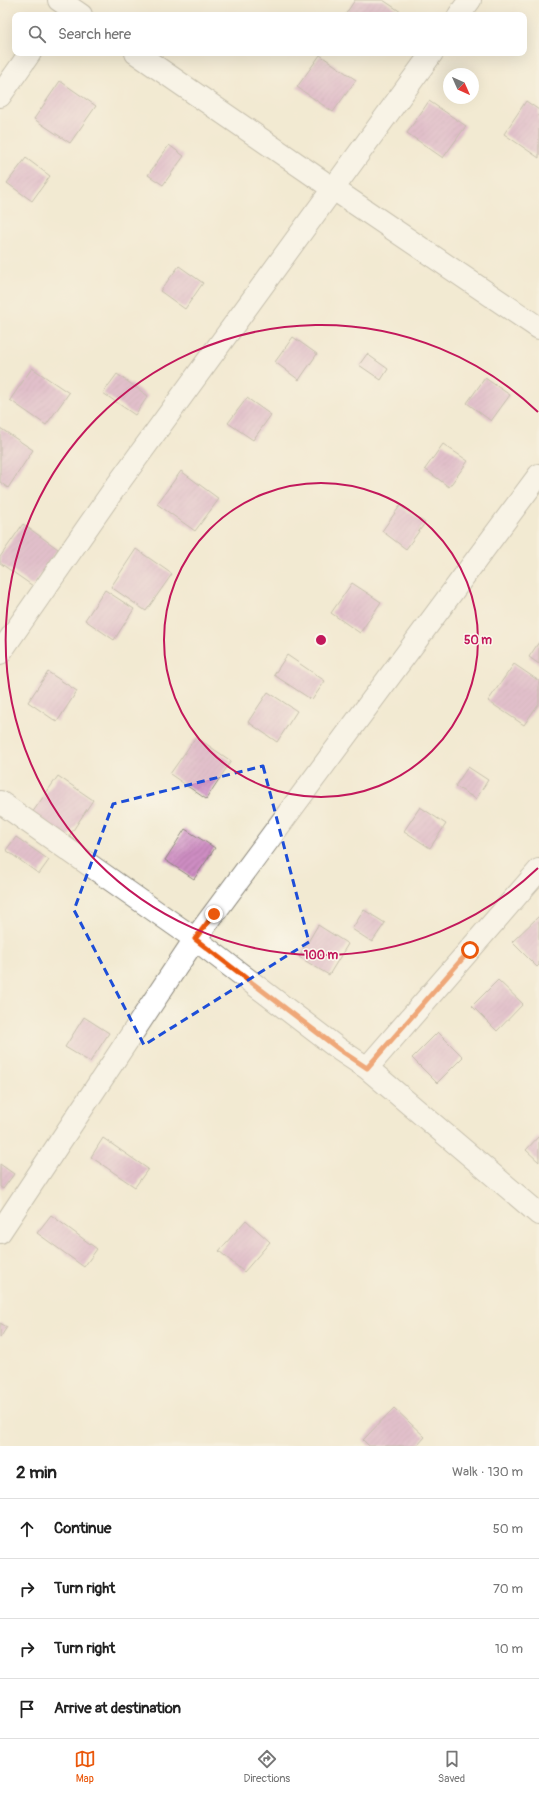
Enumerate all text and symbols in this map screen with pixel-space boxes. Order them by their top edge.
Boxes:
search box [12,12,527,56]
icon: search [26,23,48,45]
text: Search here [58,25,131,44]
north arrow [443,68,479,104]
centre of rings [314,633,328,647]
text: 50 m [464,633,492,648]
route end [205,905,223,923]
route start [461,941,479,959]
text: 100 m [304,948,339,963]
text: 2 min [16,1462,57,1483]
text: Walk · 130 m [452,1464,523,1480]
icon: ahead [16,1518,38,1540]
text: Continue [54,1519,112,1538]
text: 50 m [493,1521,523,1537]
icon: right [16,1578,38,1600]
text: Turn right [54,1579,115,1598]
text: 70 m [493,1581,523,1597]
icon: right [16,1638,38,1660]
text: Turn right [54,1639,115,1658]
text: 10 m [495,1641,523,1657]
icon: arrive [16,1698,38,1720]
text: Arrive at destination [54,1699,181,1718]
tab: Map [74,1748,96,1785]
tab: Directions [244,1748,290,1785]
tab: Saved [438,1748,465,1785]

